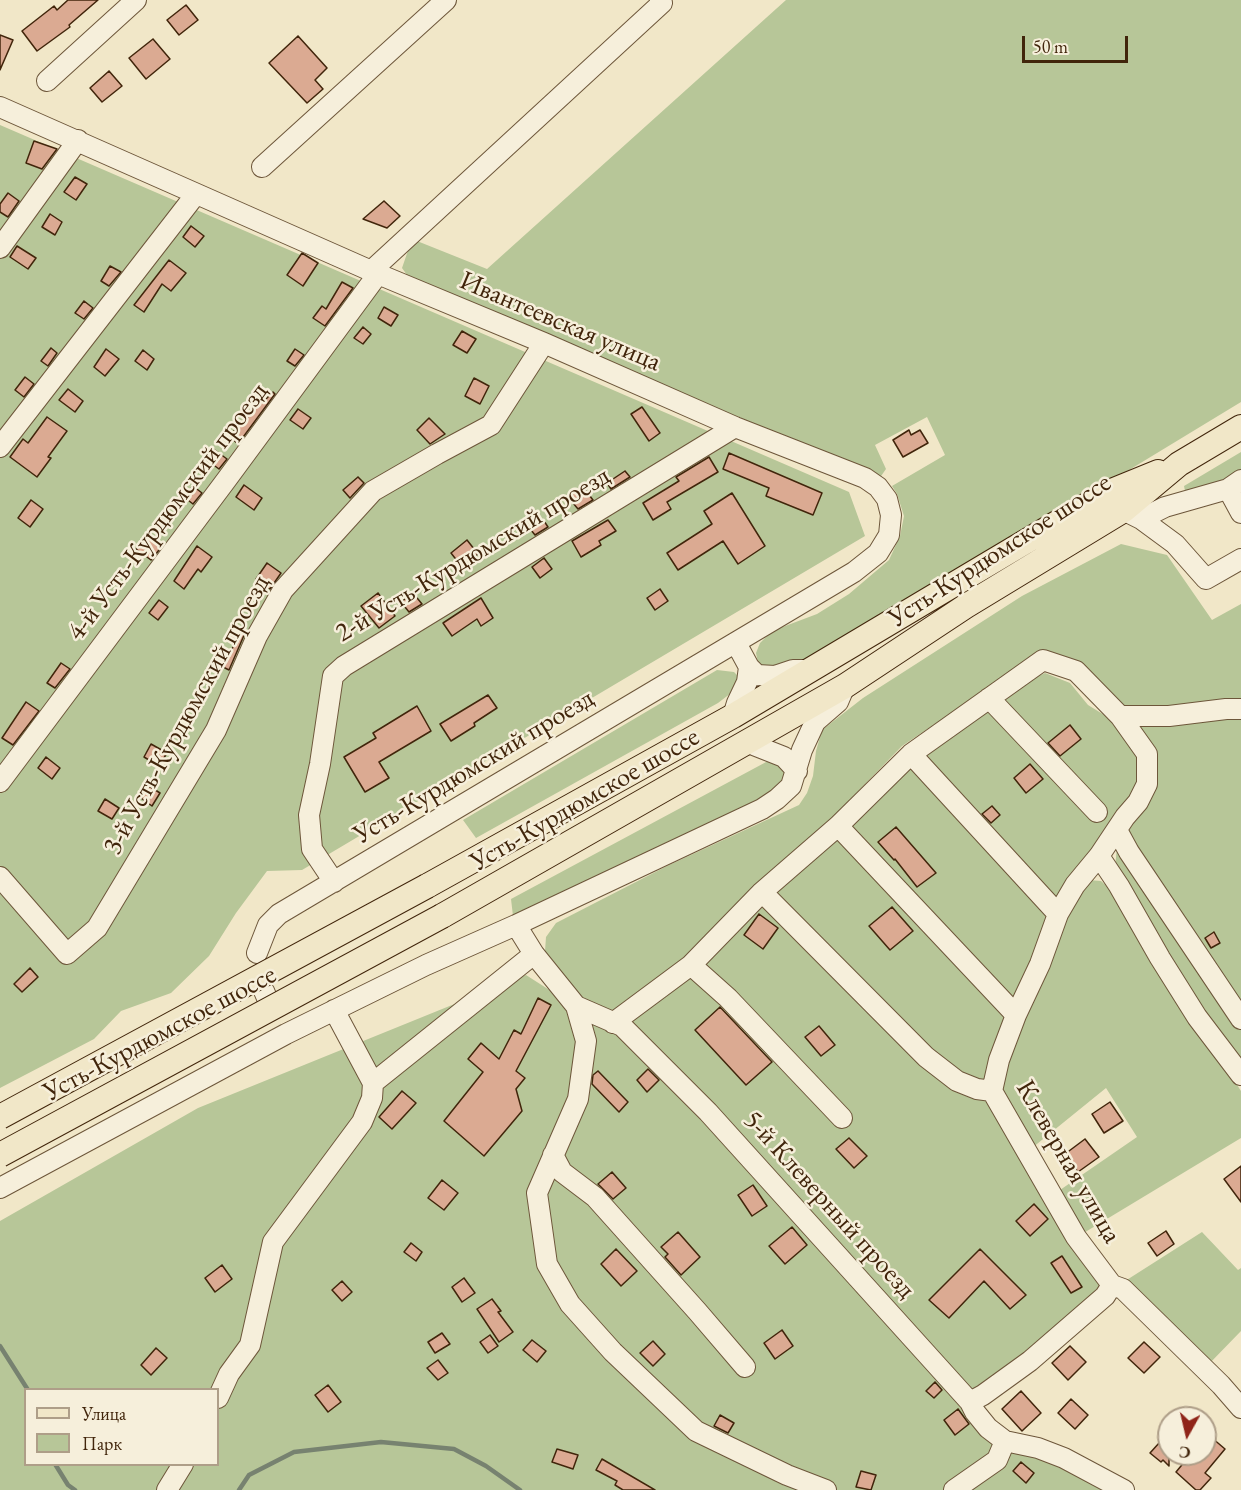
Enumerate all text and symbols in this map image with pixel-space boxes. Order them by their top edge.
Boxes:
scale bar [1025,24,1132,62]
text: 50 m [1033,35,1068,58]
street label: Ивантеевская улица [454,265,666,379]
street label: 4-й Усть-Курдюмский проезд [60,377,276,647]
street label: 2-й Усть-Курдюмский проезд [330,460,616,650]
street label: Усть-Курдюмское шоссе [882,467,1118,635]
street label: 3-й Усть-Курдюмский проезд [97,570,277,860]
street label: Усть-Курдюмский проезд [348,682,600,852]
street label: Усть-Курдюмское шоссе [465,721,705,879]
street label: Усть-Курдюмское шоссе [38,959,282,1109]
street label: Клеверная улица [1008,1075,1128,1249]
street label: 5-й Клеверный проезд [736,1105,922,1305]
legend [24,1388,219,1466]
text: Улица [82,1402,126,1425]
north arrow [1157,1406,1217,1466]
text: Парк [82,1432,122,1455]
text: С [1178,1441,1192,1464]

